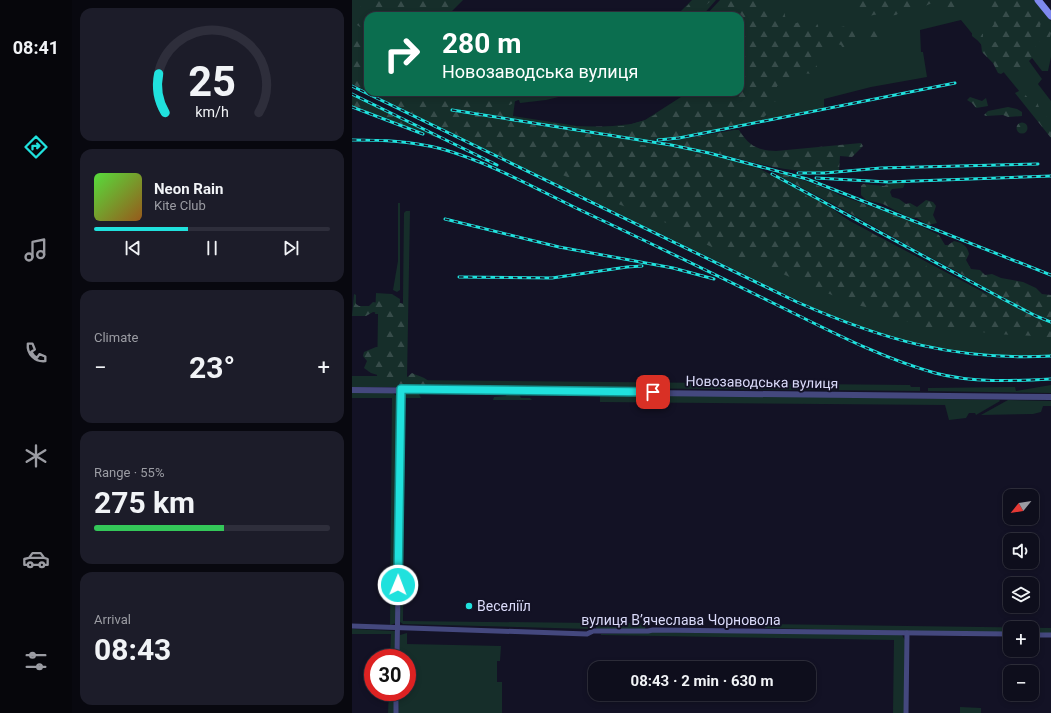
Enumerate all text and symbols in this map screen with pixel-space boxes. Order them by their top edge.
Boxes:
text: 280 m [442,27,521,60]
icon: right [376,28,428,80]
text: 08:41 [13,37,59,58]
text: 25 [188,56,236,105]
text: Новозаводська вулиця [442,61,638,82]
text: km/h [195,103,229,119]
icon: directions [22,133,50,161]
text: Neon Rain [154,180,223,198]
text: Kite Club [154,198,206,213]
icon: music [22,236,50,264]
icon: previous [122,237,144,259]
icon: pause [201,237,223,259]
icon: next [280,237,302,259]
text: Climate [94,330,138,345]
icon: phone [22,339,50,367]
text: 23° [189,350,235,385]
text: − [94,355,107,380]
text: + [318,355,330,380]
street label: Новозаводська вулиця [686,373,838,391]
pin [636,375,670,409]
icon: arrive [642,381,664,403]
icon: climate [22,442,50,470]
text: Range · 55% [94,465,164,480]
text: 275 km [94,485,195,520]
north arrow [1003,489,1039,525]
map controls [1003,489,1039,701]
button: sound [1003,533,1039,569]
icon: car [22,545,50,573]
position arrow [377,564,419,606]
button: layers [1003,577,1039,613]
place label: Веселіїл [477,598,531,614]
marker: Веселіїл [464,601,474,611]
text: Arrival [94,612,131,627]
street label: вулиця Вʼячеслава Чорновола [581,612,781,628]
button: + [1003,621,1039,657]
text: 08:43 [94,632,171,667]
icon: filters [22,647,50,675]
speed limit sign: 30 [364,649,416,701]
button: − [1003,665,1039,701]
text: 08:43 · 2 min · 630 m [631,672,773,690]

